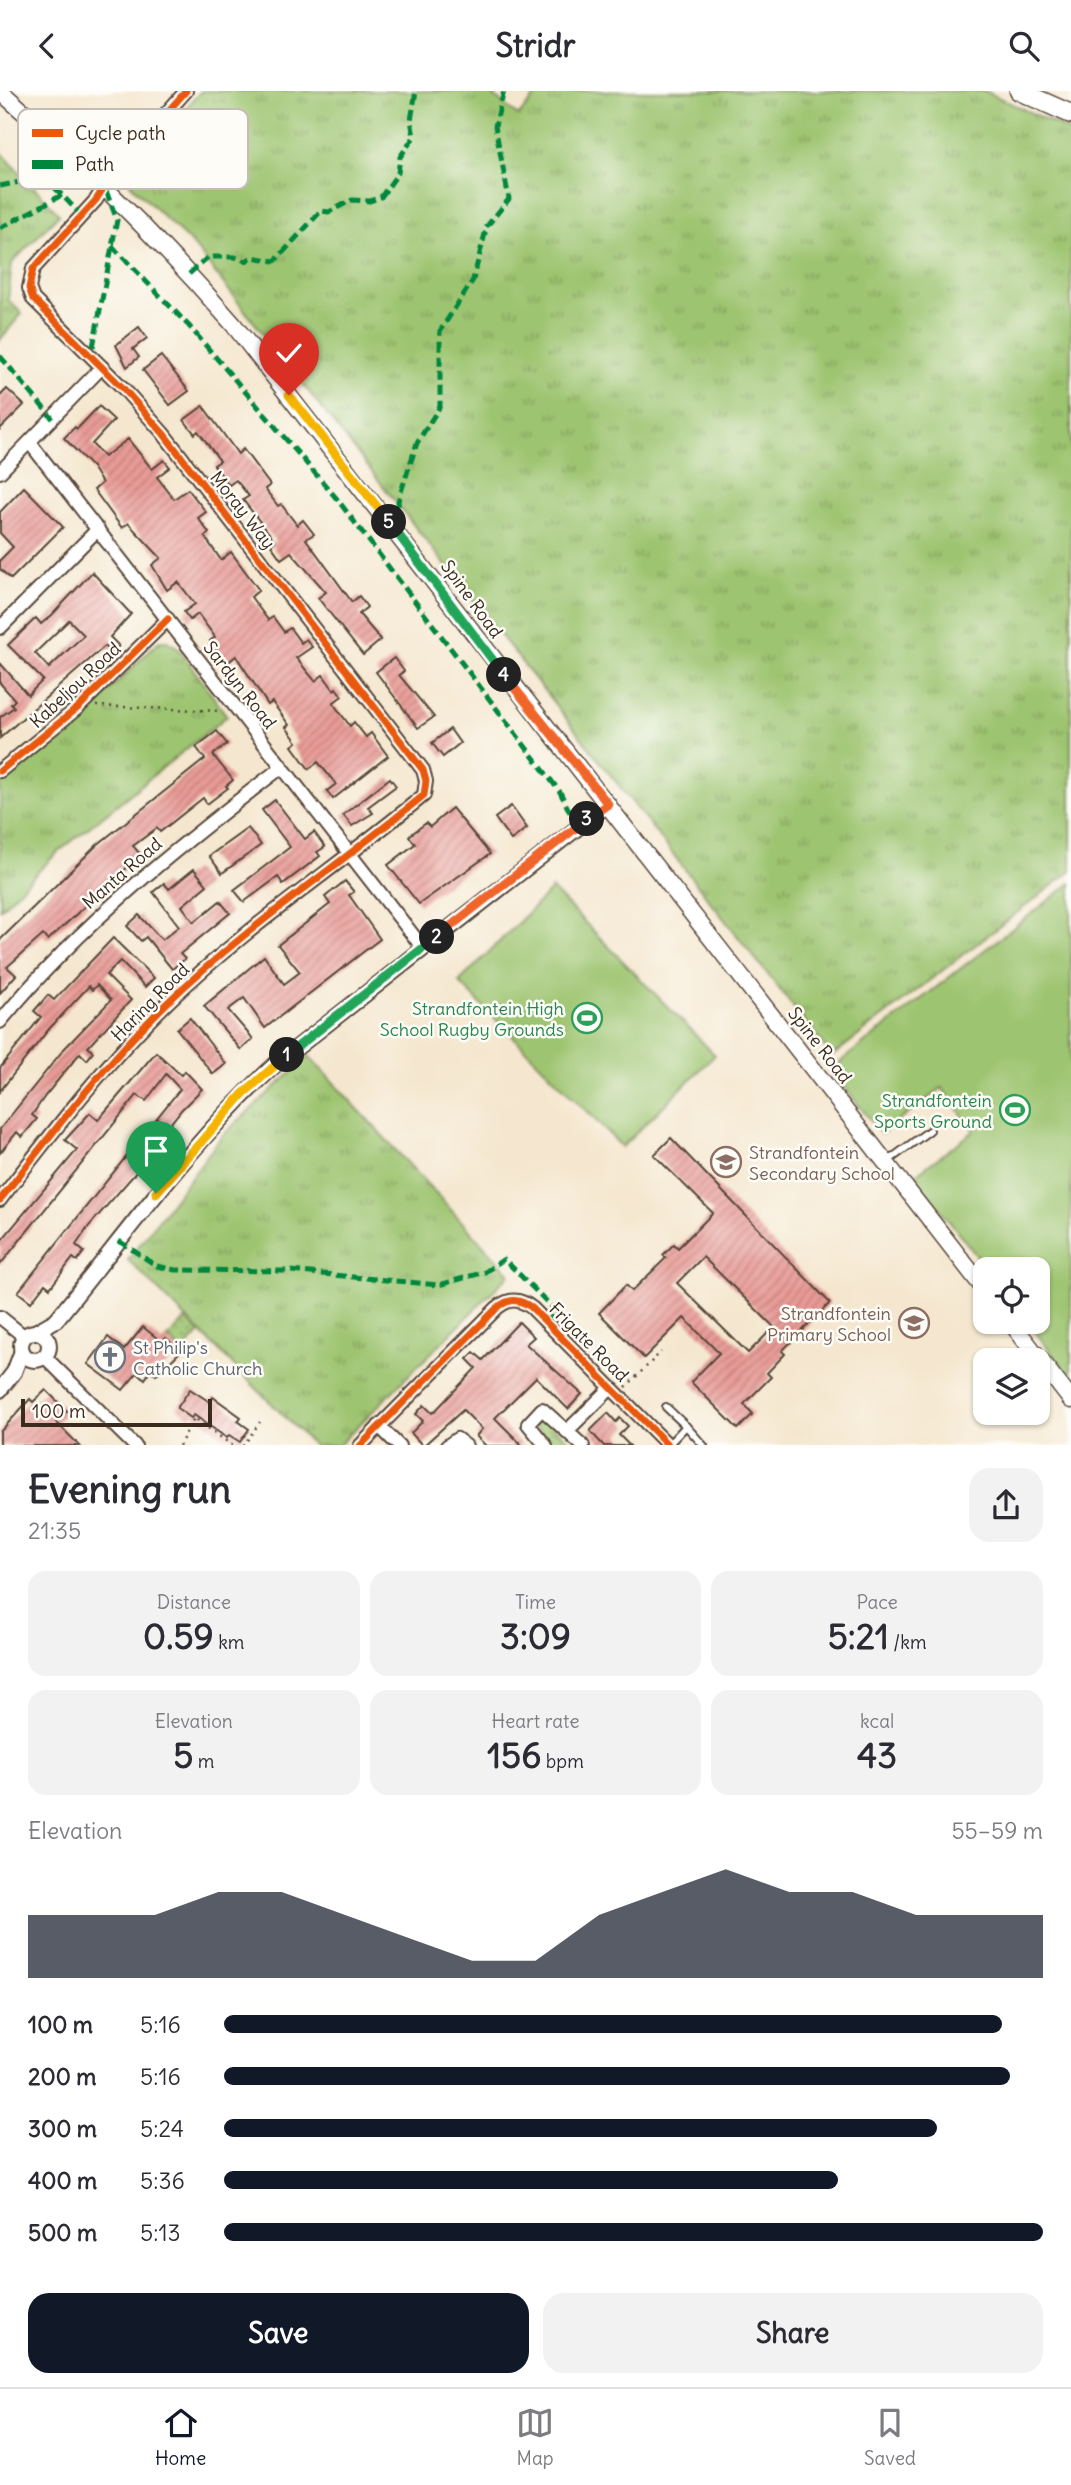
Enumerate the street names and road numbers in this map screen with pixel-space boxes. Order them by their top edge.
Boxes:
street label: Moray Way [205,466,281,554]
street label: Spine Road [436,555,508,643]
street label: Sardyn Road [199,636,282,734]
street label: Kabeljou Road [25,637,126,733]
street label: Manta Road [78,832,167,914]
street label: Haring Road [106,958,194,1046]
street label: Spine Road [783,1002,857,1088]
street label: Frigate Road [544,1297,634,1387]

